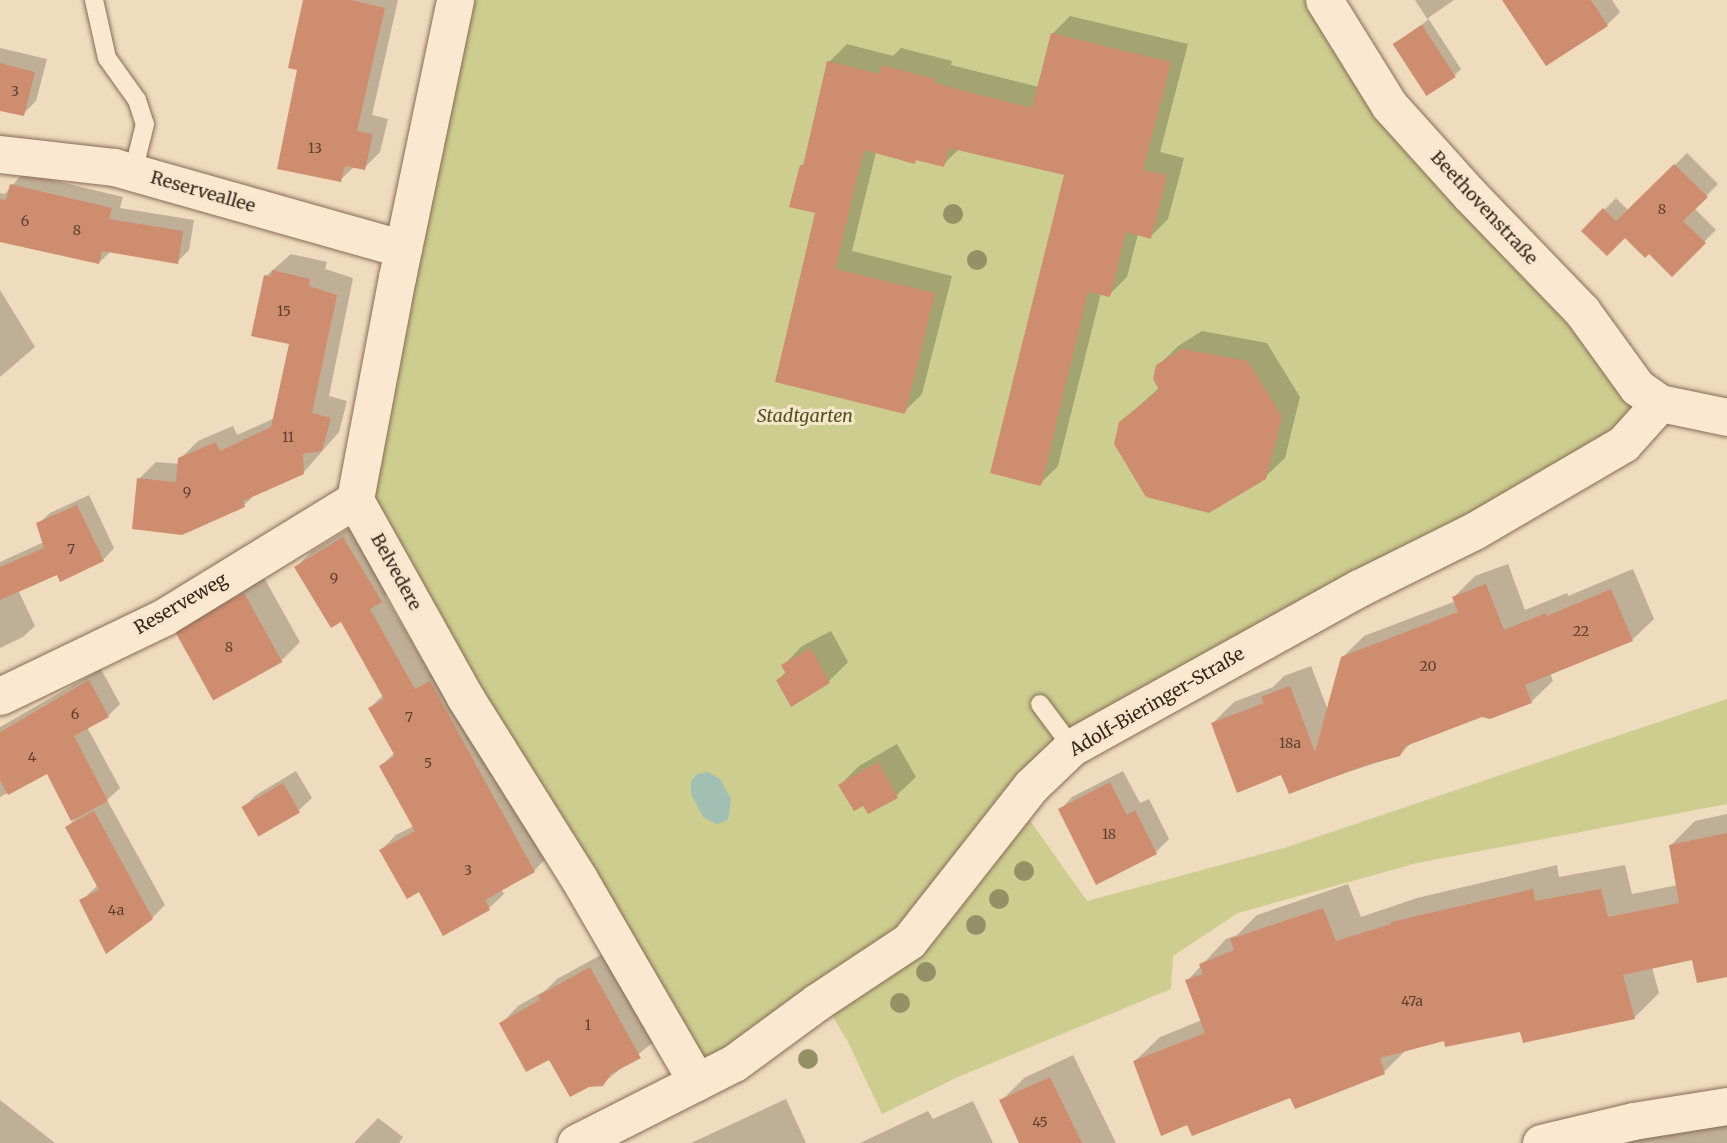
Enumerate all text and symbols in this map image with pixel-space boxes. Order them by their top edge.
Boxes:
house number: 3 [11,83,19,99]
house number: 13 [308,140,322,156]
street label: Beethovenstraße [1426,147,1542,269]
street label: Reserveallee [148,167,258,217]
house number: 8 [1658,201,1666,217]
house number: 6 [21,213,29,229]
house number: 8 [73,222,81,238]
house number: 15 [277,303,291,319]
park label: Stadtgarten [757,405,853,427]
house number: 11 [282,429,294,445]
house number: 9 [183,484,191,500]
street label: Belvedere [366,530,426,614]
house number: 7 [67,541,75,557]
street label: Reserveweg [131,569,231,639]
house number: 9 [330,570,338,586]
house number: 22 [1573,623,1589,639]
house number: 8 [225,639,233,655]
street label: Adolf-Bieringer-Straße [1066,643,1248,761]
house number: 20 [1419,658,1437,674]
house number: 6 [71,706,79,722]
house number: 7 [405,709,413,725]
house number: 18a [1279,735,1301,751]
house number: 4 [28,749,36,765]
house number: 5 [424,755,432,771]
house number: 18 [1102,826,1116,842]
house number: 3 [464,862,472,878]
house number: 4a [108,902,124,918]
house number: 47a [1401,993,1423,1009]
house number: 1 [585,1017,591,1033]
house number: 45 [1032,1114,1048,1130]

